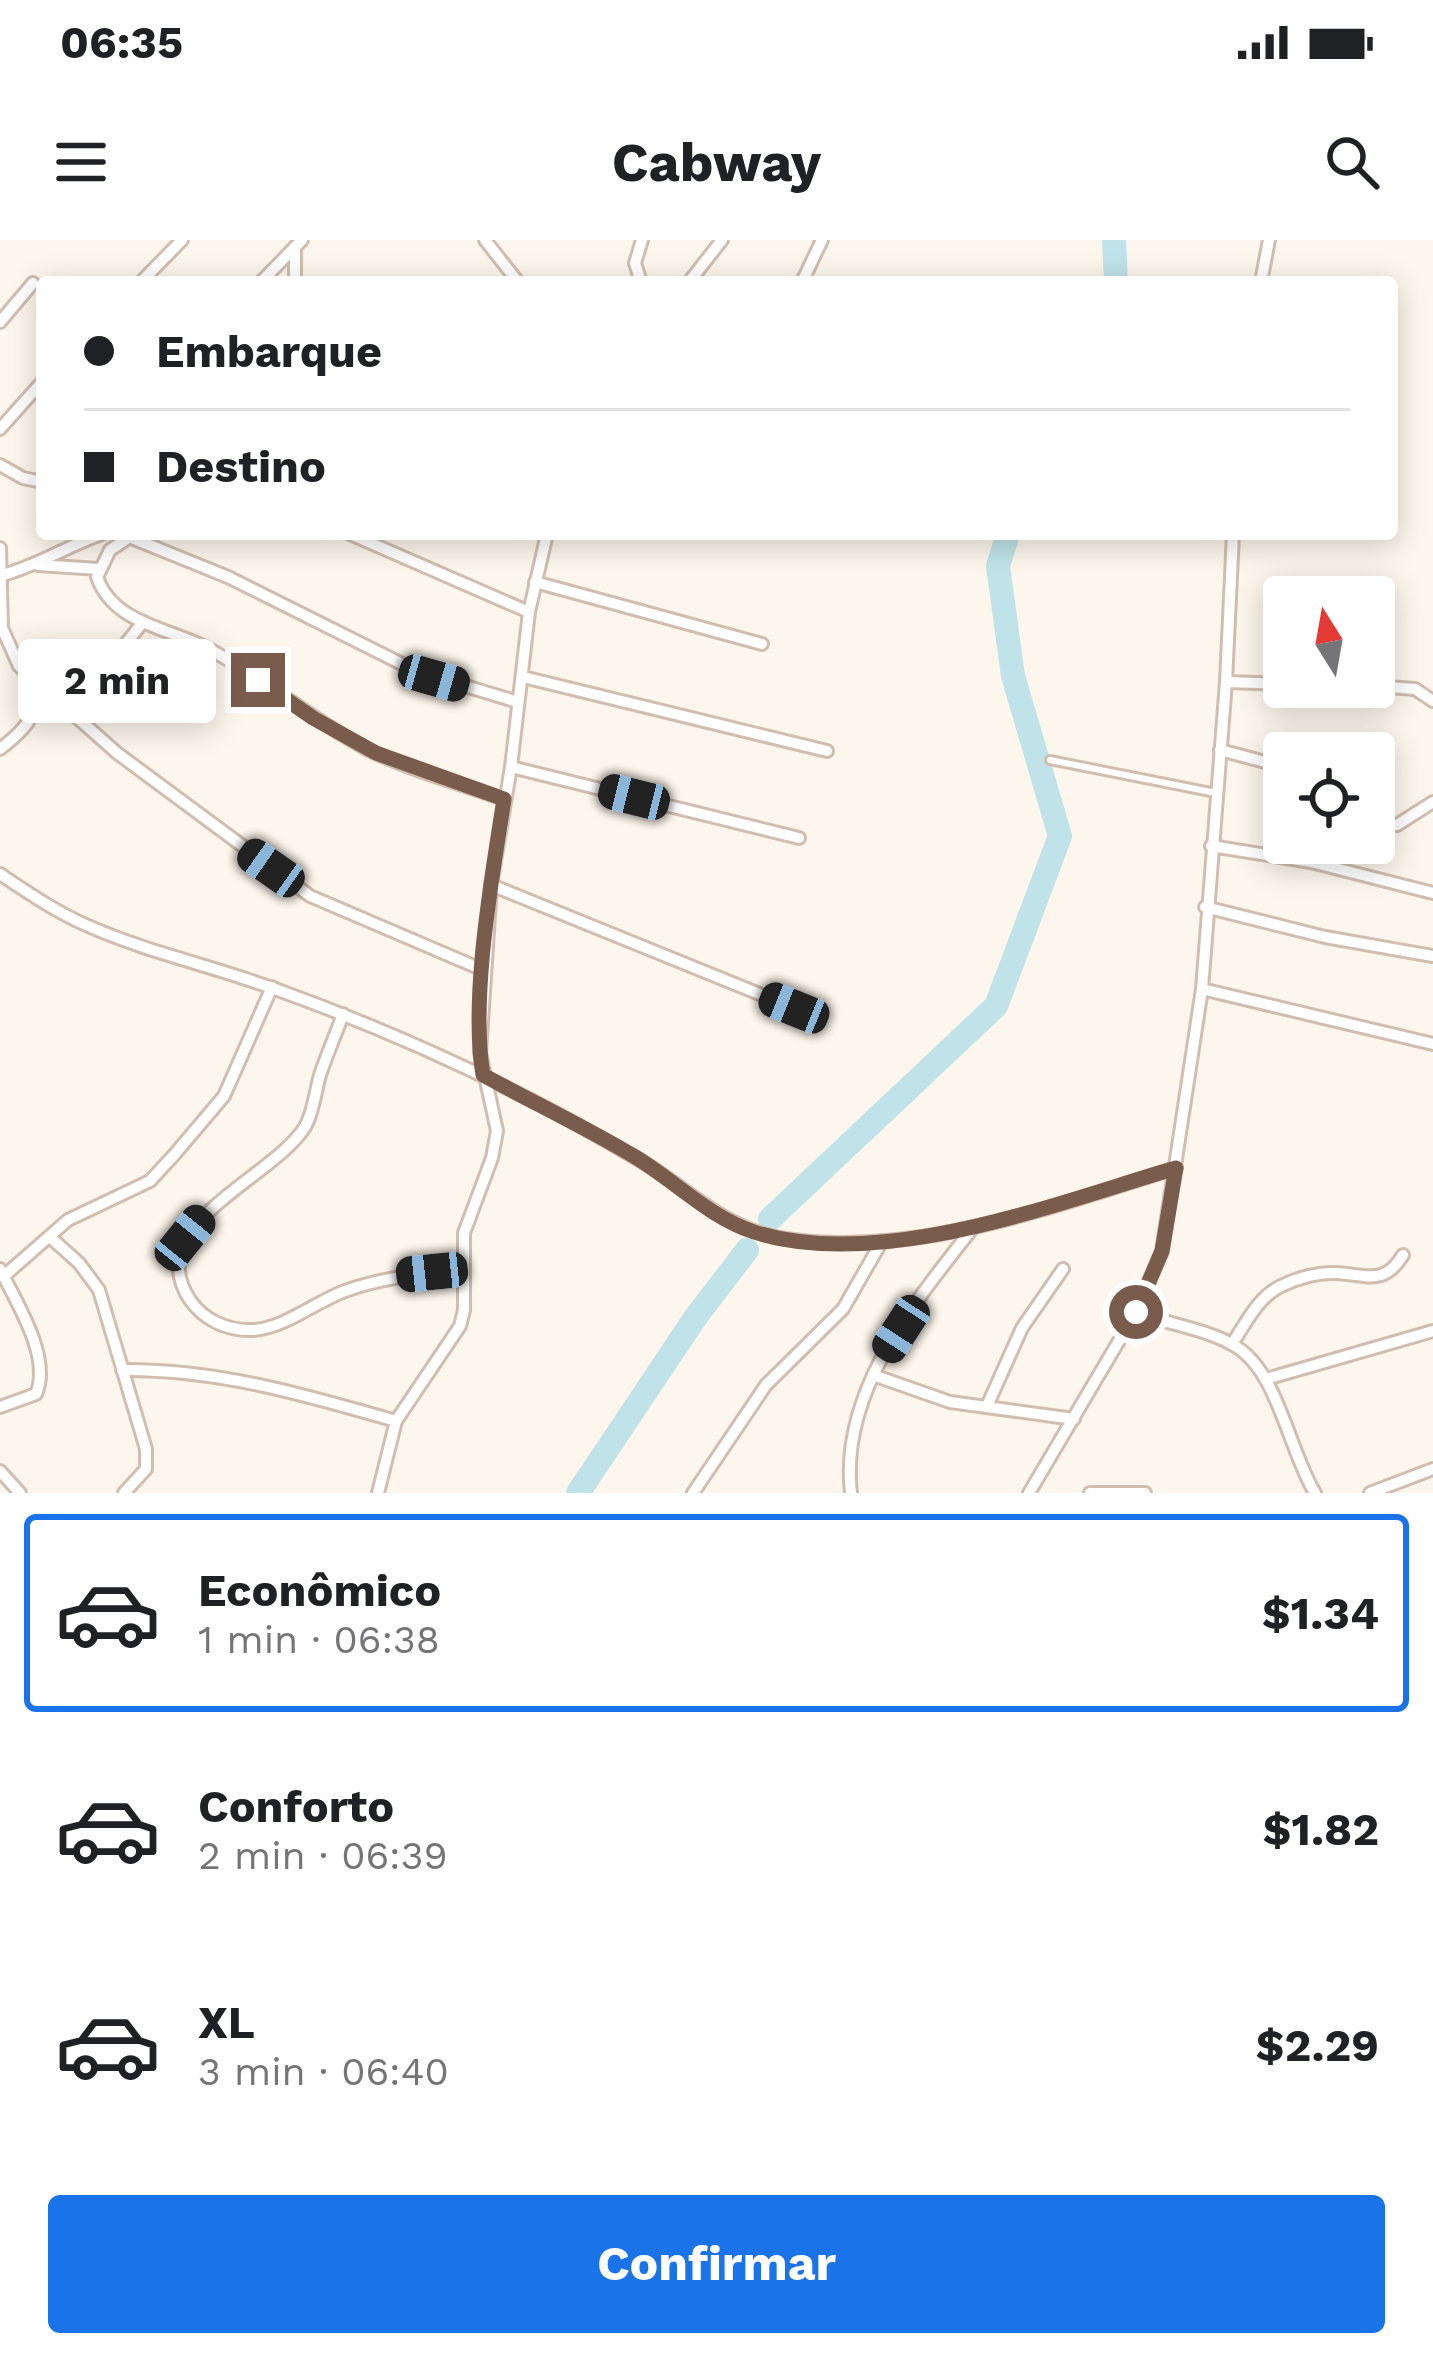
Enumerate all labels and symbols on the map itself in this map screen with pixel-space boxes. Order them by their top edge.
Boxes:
north arrow [1263,576,1395,708]
callout: 2 min [18,638,216,722]
car [394,651,474,705]
route end [231,653,285,707]
car [595,771,673,823]
car [231,833,311,903]
car [754,978,834,1038]
car [148,1199,222,1277]
car [394,1250,470,1294]
route start [1109,1285,1163,1339]
car [866,1289,936,1369]

